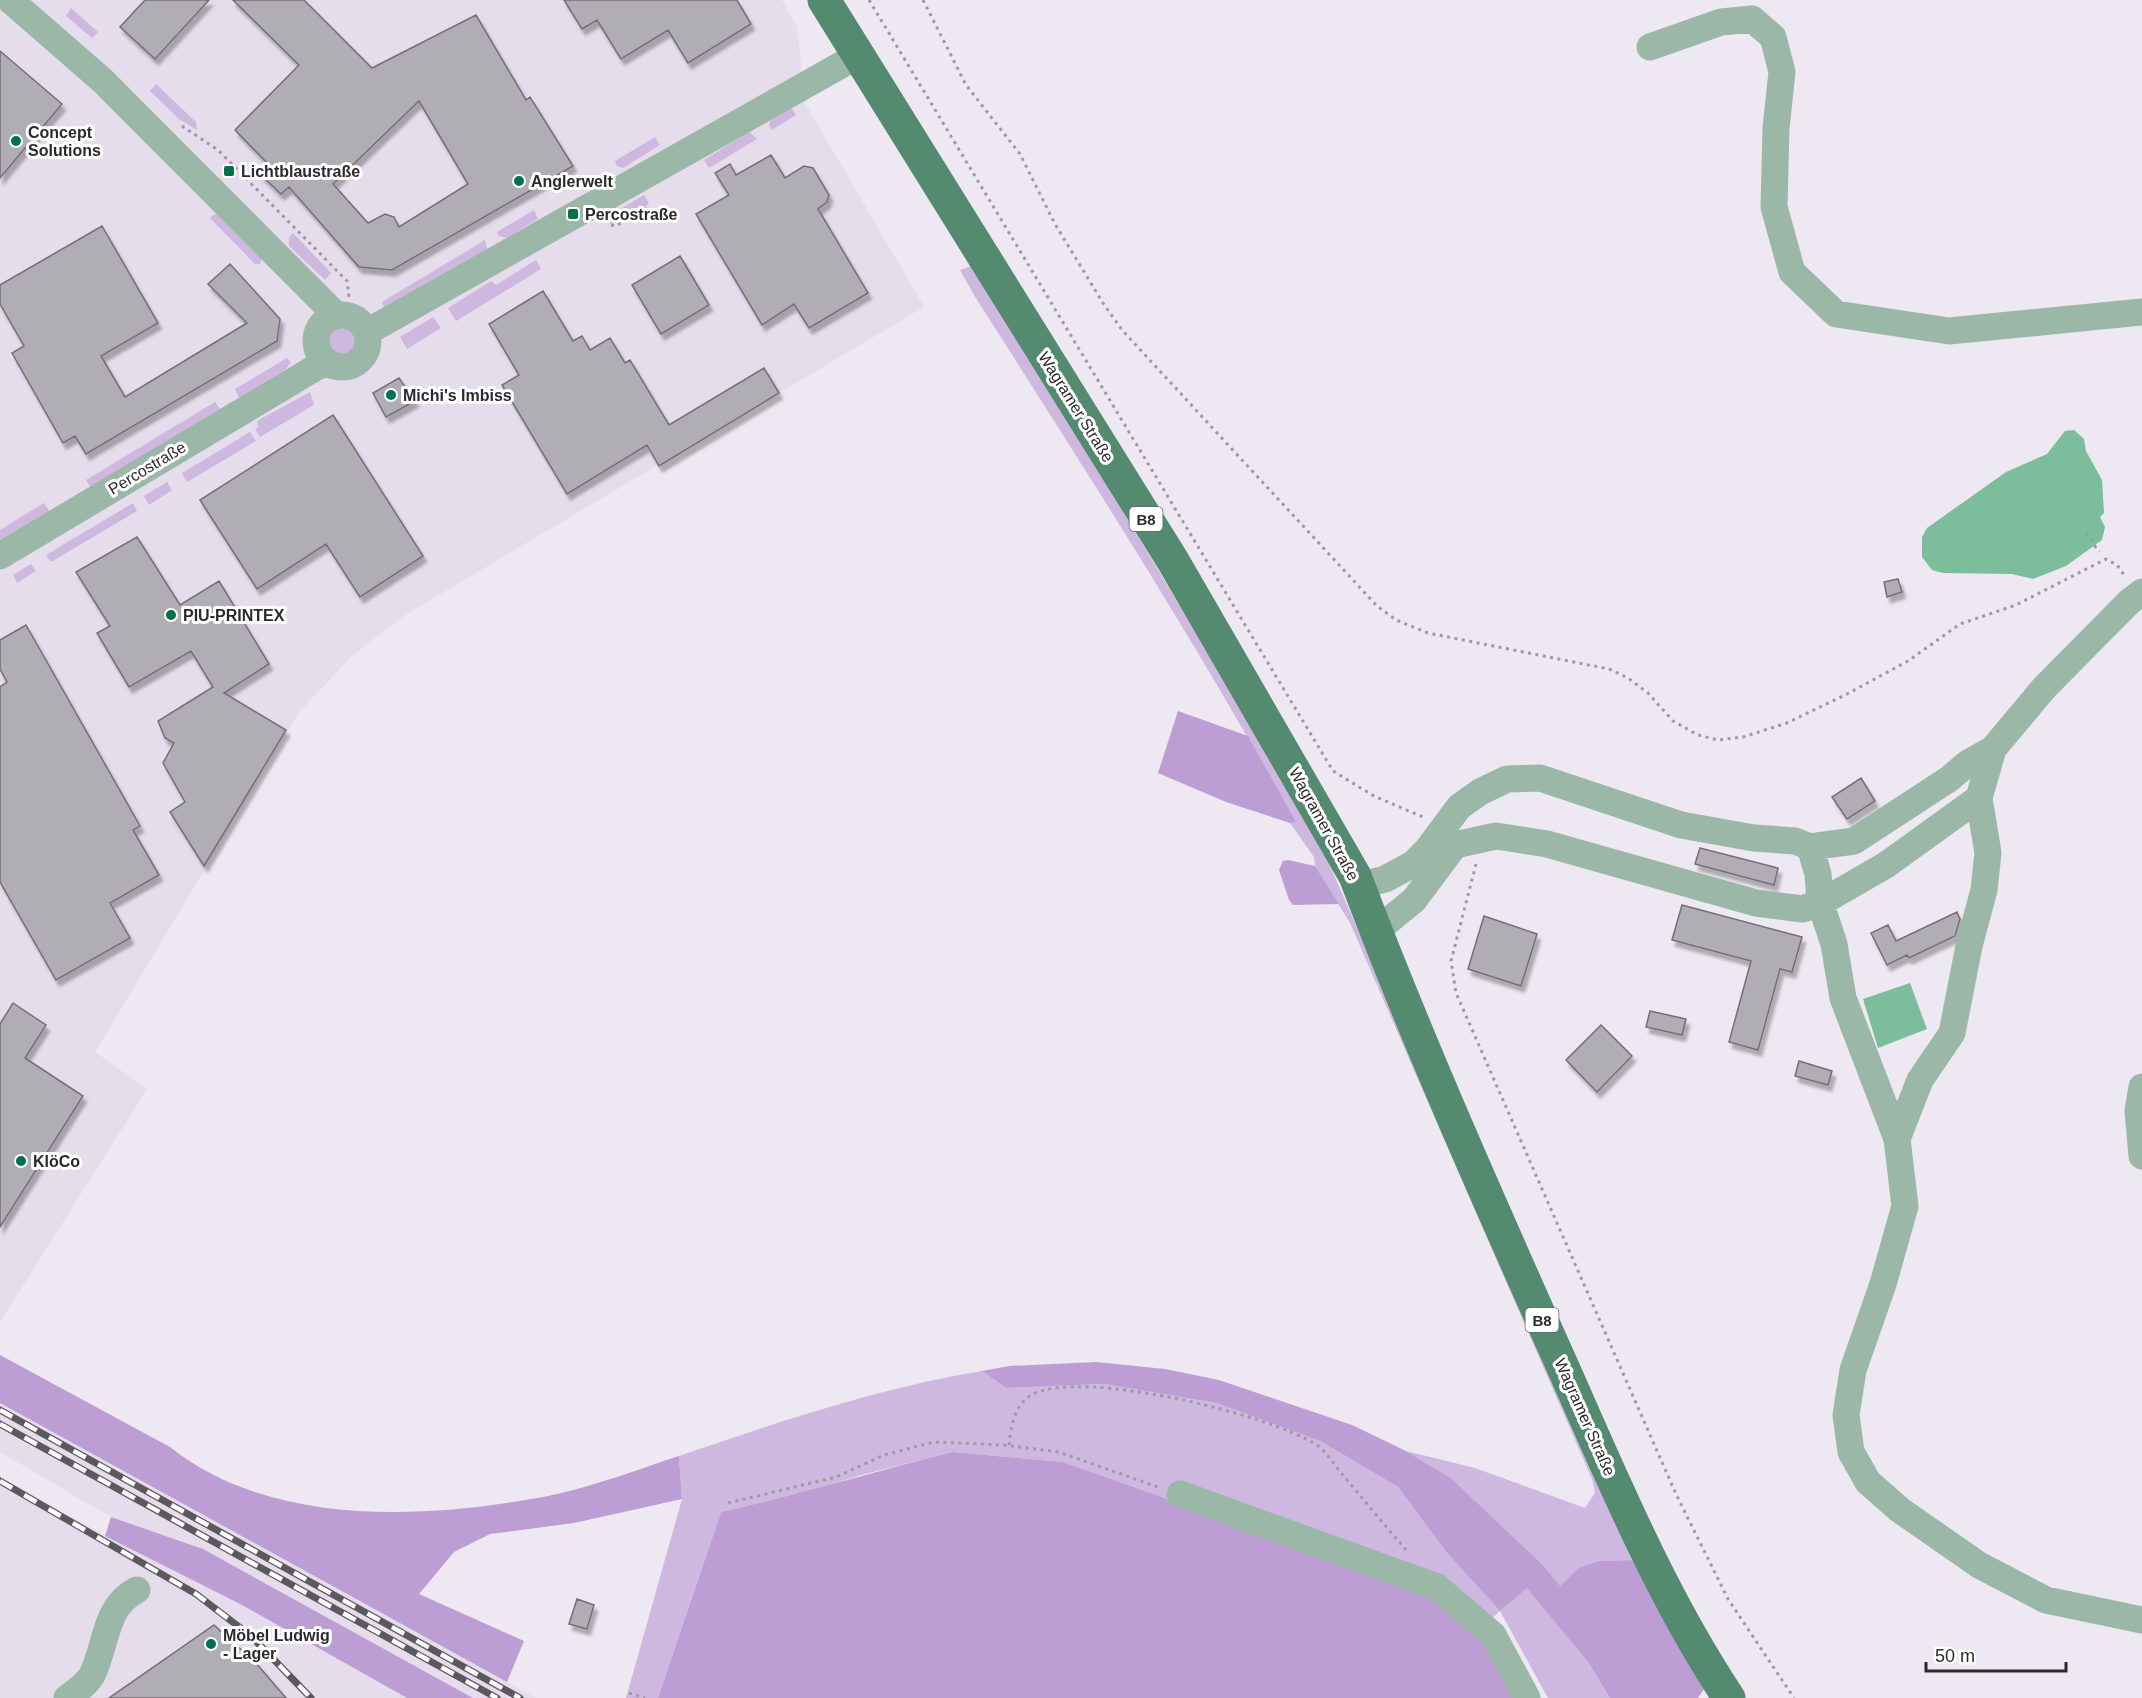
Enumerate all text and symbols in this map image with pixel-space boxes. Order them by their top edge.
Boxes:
place label: Concept Solutions [28,124,101,159]
marker: Concept Solutions [9,134,23,148]
place label: Lichtblaustraße [241,163,360,180]
marker: Lichtblaustraße [222,164,236,178]
place label: Anglerwelt [531,173,613,190]
marker: Anglerwelt [512,174,526,188]
place label: Percostraße [585,206,678,223]
marker: Percostraße [566,207,580,221]
street label: Wagramer Straße [1035,349,1117,465]
place label: Michi's Imbiss [403,387,512,404]
marker: Michi's Imbiss [384,388,398,402]
street label: Percostraße [105,438,189,498]
road number: B8 [1130,507,1162,531]
place label: PIU-PRINTEX [183,607,285,624]
marker: PIU-PRINTEX [164,608,178,622]
street label: Wagramer Straße [1286,765,1362,884]
place label: KlöCo [33,1153,80,1170]
marker: KlöCo [14,1154,28,1168]
road number: B8 [1526,1308,1558,1332]
street label: Wagramer Straße [1551,1356,1619,1478]
place label: Möbel Ludwig - Lager [223,1627,330,1662]
scale bar [1926,1635,2066,1673]
marker: Möbel Ludwig - Lager [204,1637,218,1651]
text: 50 m [1935,1646,1975,1666]

